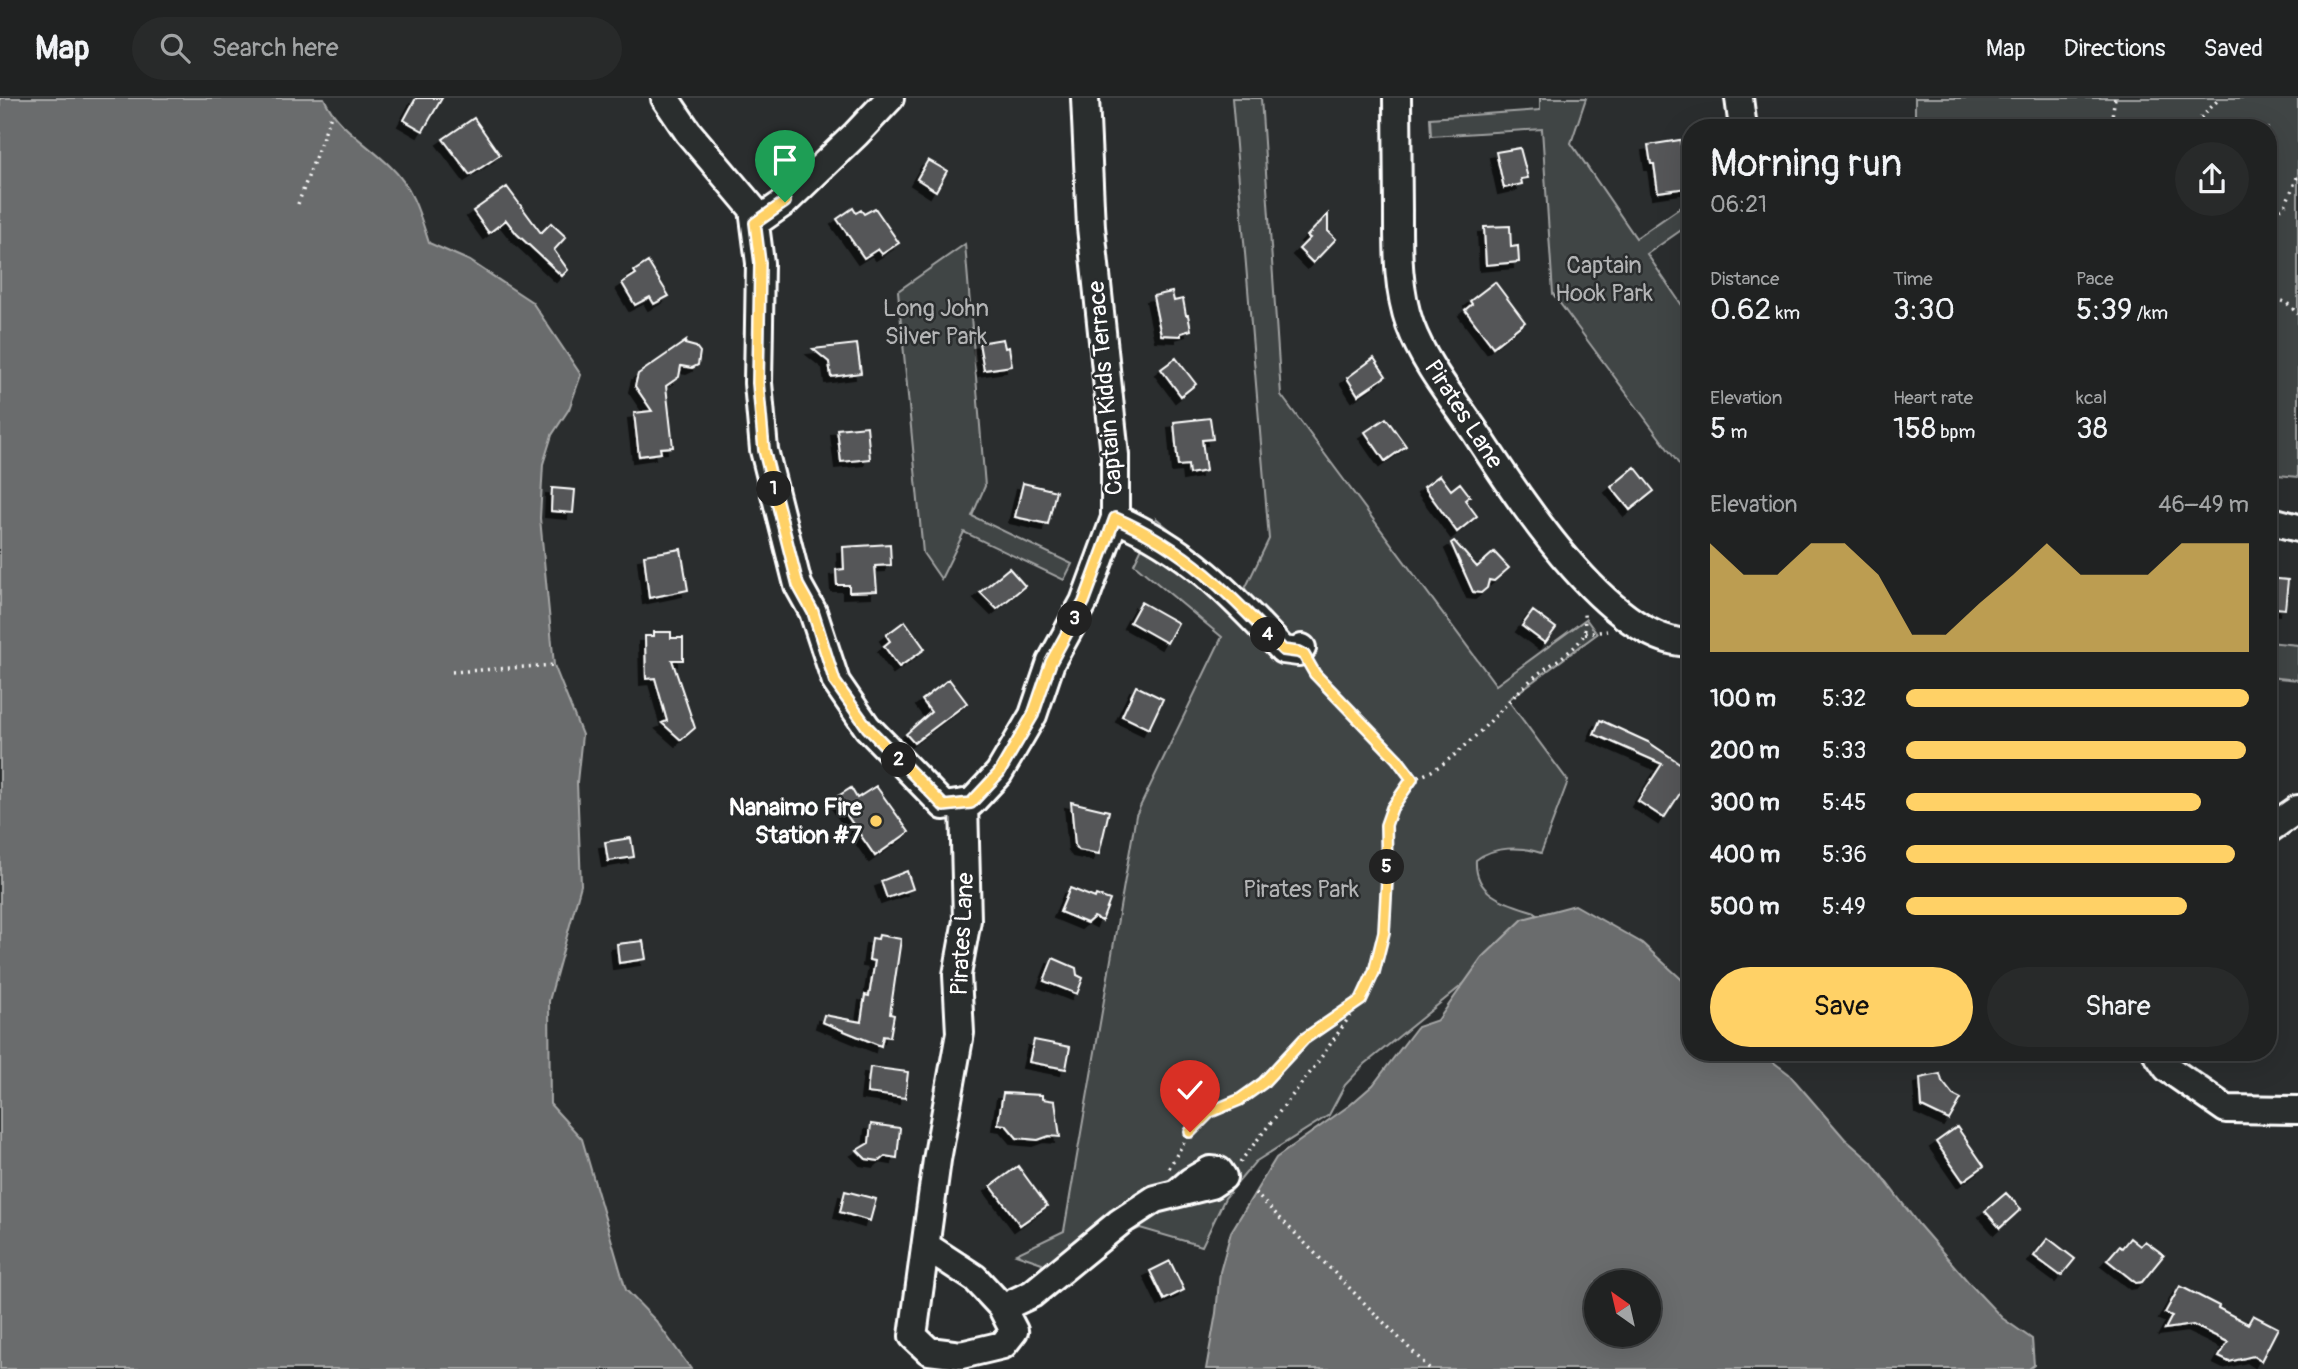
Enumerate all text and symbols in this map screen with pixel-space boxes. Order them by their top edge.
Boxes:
search box [132,17,622,80]
text: Map [35,28,90,69]
icon: search [156,29,194,67]
text: Search here [212,32,339,64]
text: Map [1986,34,2026,63]
text: Directions [2064,34,2165,63]
text: Saved [2203,34,2263,63]
pin [755,130,815,202]
text: Morning run [1710,140,1902,188]
icon: arrive [766,141,804,179]
button: share [2175,142,2249,216]
text: 06:21 [1710,190,1767,219]
park label: Captain Hook Park [1555,251,1653,308]
text: Distance [1710,267,1779,291]
text: Time [1893,267,1933,291]
text: Pace [2076,267,2114,291]
street label: Captain Kidds Terrace [1082,279,1129,496]
text: 0.62 [1710,291,1771,328]
text: 3:30 [1893,291,1955,328]
text: 5:39 [2076,291,2132,328]
park label: Long John Silver Park [883,294,989,351]
text: km [1771,301,1800,325]
text: /km [2132,301,2168,325]
street label: Pirates Lane [1418,355,1509,474]
text: Elevation [1710,386,1782,410]
text: Heart rate [1893,386,1973,410]
text: kcal [2076,386,2107,410]
text: 5 [1710,410,1726,447]
text: 158 [1893,410,1936,447]
text: 38 [2076,410,2108,447]
text: m [1726,420,1747,444]
text: bpm [1936,420,1975,444]
pin: 1 [756,472,792,506]
text: 1 [770,476,777,500]
text: Elevation [1710,490,1798,519]
text: 46–49 m [2158,490,2249,519]
pin: 3 [1058,602,1092,636]
text: 3 [1069,606,1080,630]
pin: 4 [1250,618,1286,652]
text: 4 [1262,622,1273,646]
text: 100 m [1710,684,1776,713]
text: 5:32 [1822,684,1866,713]
text: 200 m [1710,736,1780,765]
text: 5:33 [1822,736,1866,765]
pin: 2 [881,742,916,778]
text: 2 [893,747,904,771]
text: 300 m [1710,788,1780,817]
text: 5:45 [1822,788,1866,817]
place label: Nanaimo Fire Station #7 [729,793,863,850]
marker: Nanaimo Fire Station #7 [868,813,884,829]
text: 400 m [1710,840,1780,869]
text: 5:36 [1822,840,1867,869]
pin: 5 [1370,850,1404,884]
text: 5 [1381,854,1392,878]
street label: Pirates Lane [945,872,980,996]
park label: Pirates Park [1243,875,1359,904]
text: 500 m [1710,892,1779,921]
text: 5:49 [1822,892,1866,921]
button: Save [1710,967,1973,1047]
button: Share [1987,967,2249,1047]
pin [1160,1060,1220,1132]
icon: check [1171,1071,1209,1109]
north arrow [1584,1270,1661,1348]
map controls [1584,1270,1661,1347]

